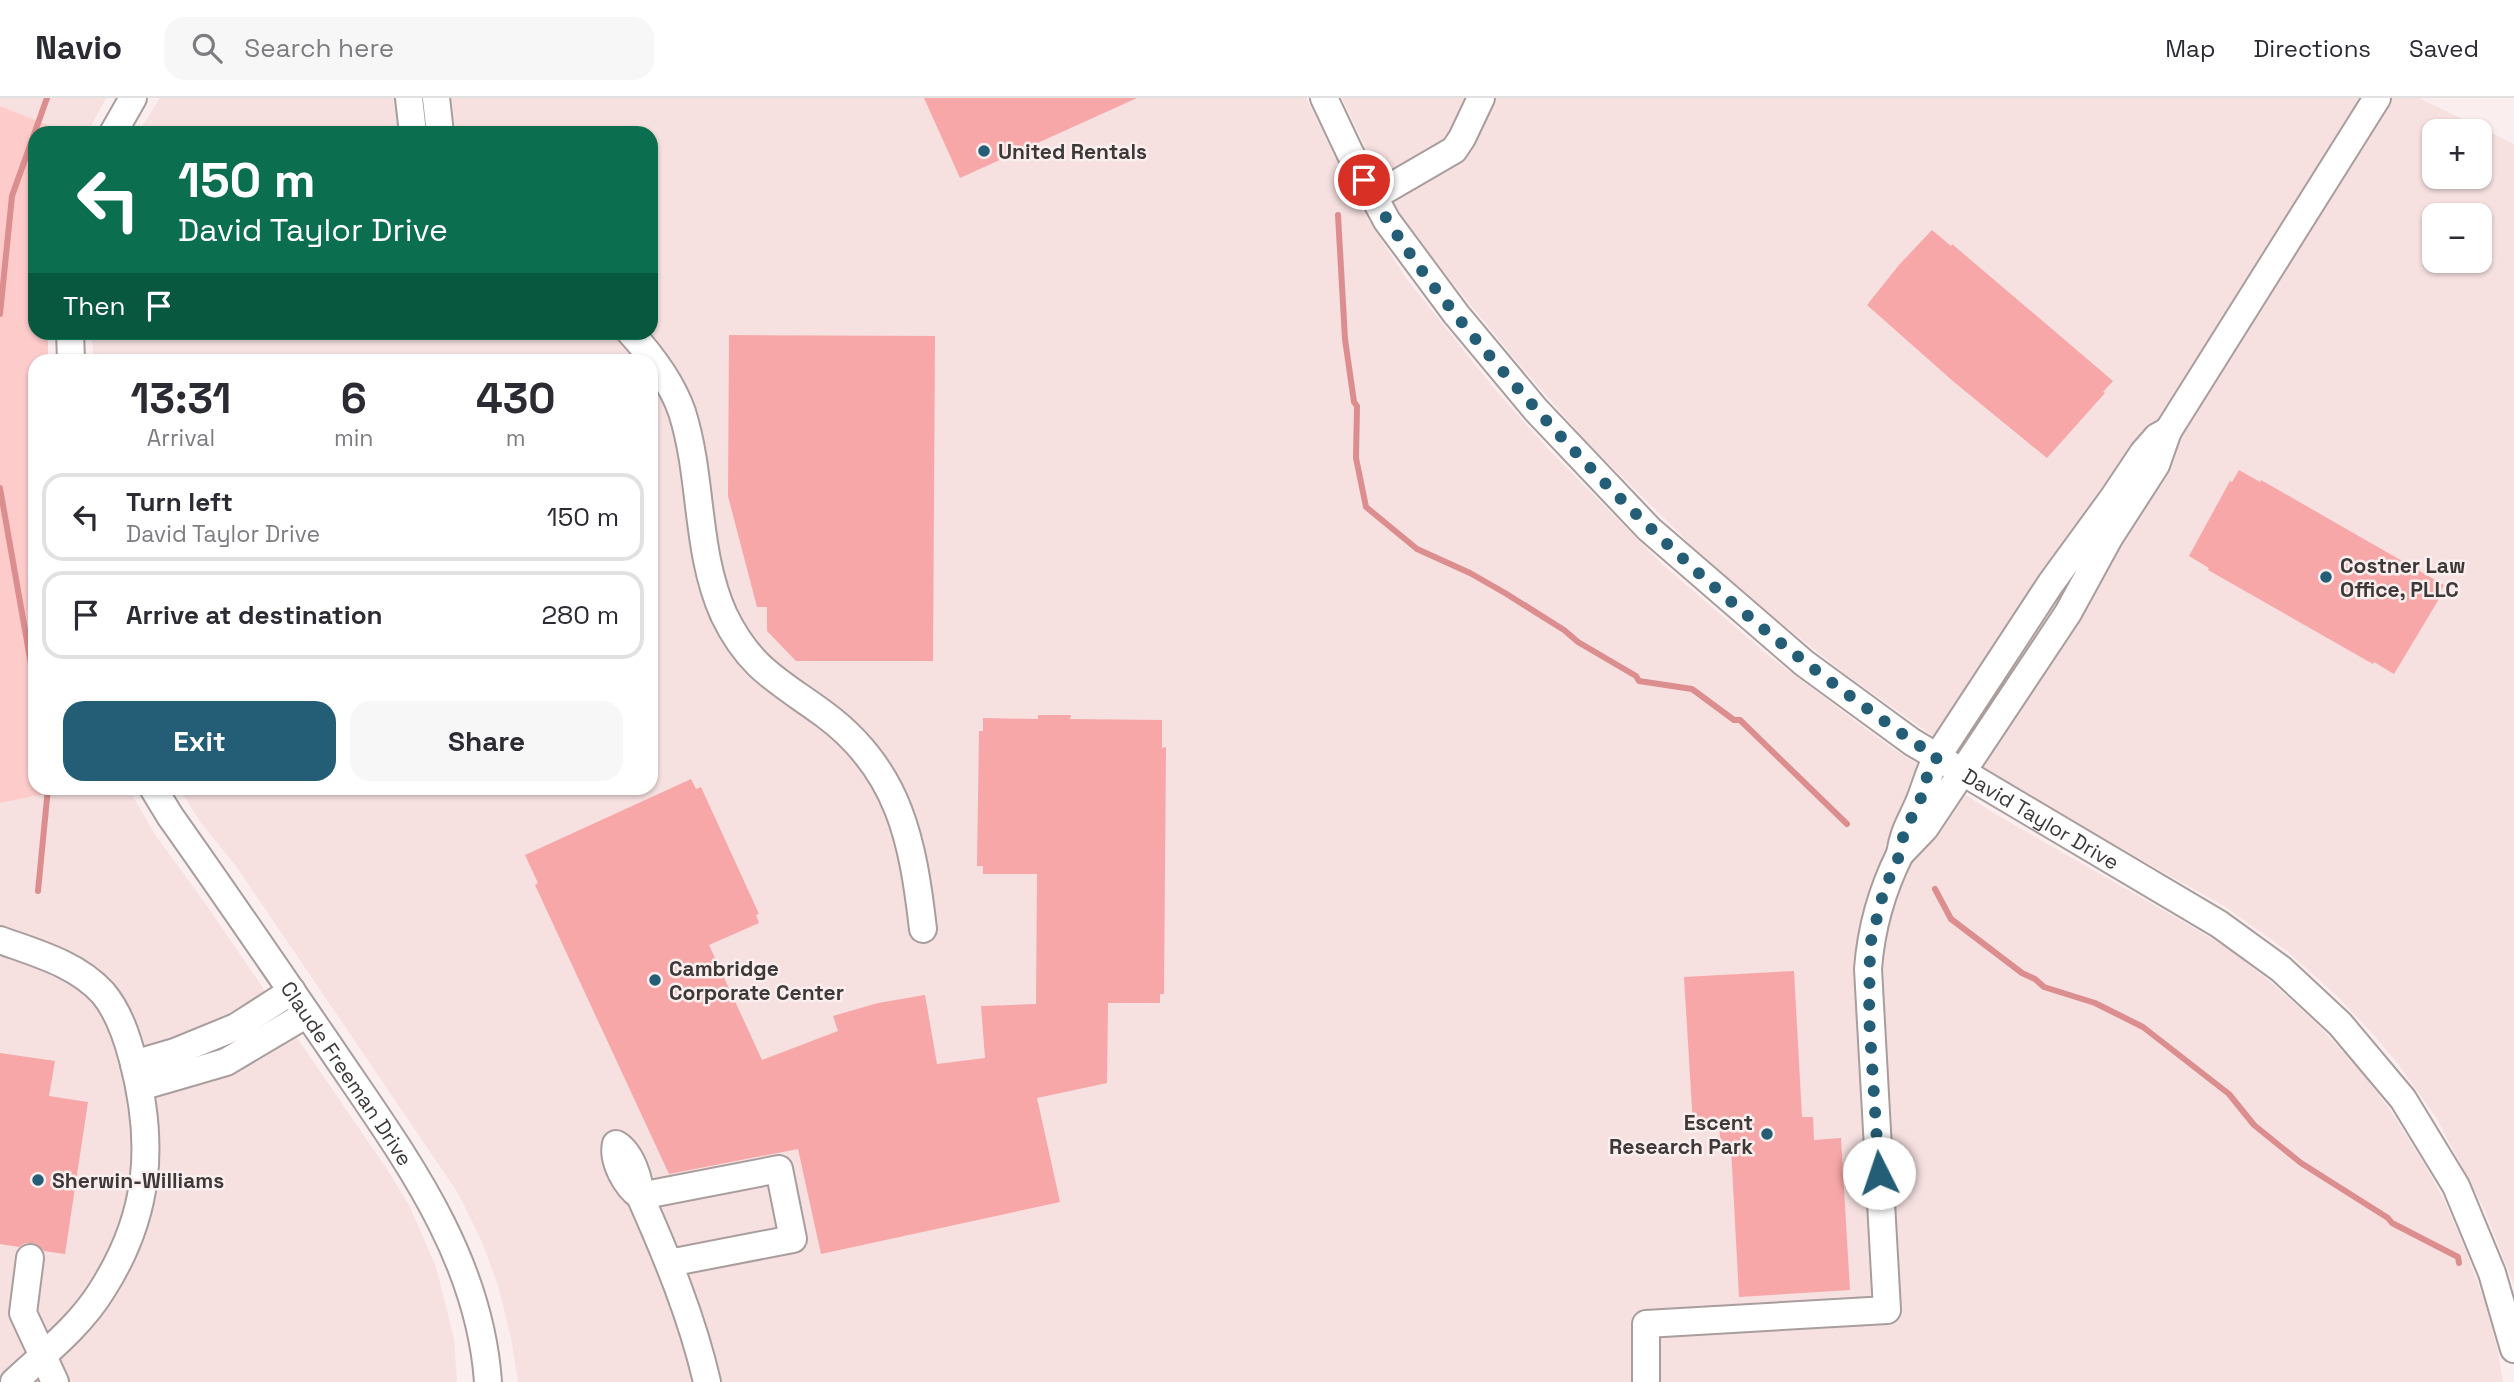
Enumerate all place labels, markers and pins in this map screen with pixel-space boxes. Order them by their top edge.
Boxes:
place label: United Rentals [998,138,1147,165]
marker: United Rentals [976,143,992,159]
pin [1334,150,1394,210]
place label: Costner Law Office, PLLC [2340,552,2465,603]
marker: Costner Law Office, PLLC [2318,569,2334,585]
place label: Cambridge Corporate Center [669,955,844,1006]
marker: Cambridge Corporate Center [647,972,663,988]
place label: Escent Research Park [1609,1109,1753,1160]
marker: Escent Research Park [1759,1126,1775,1142]
place label: Sherwin-Williams [52,1167,224,1194]
marker: Sherwin-Williams [30,1172,46,1188]

